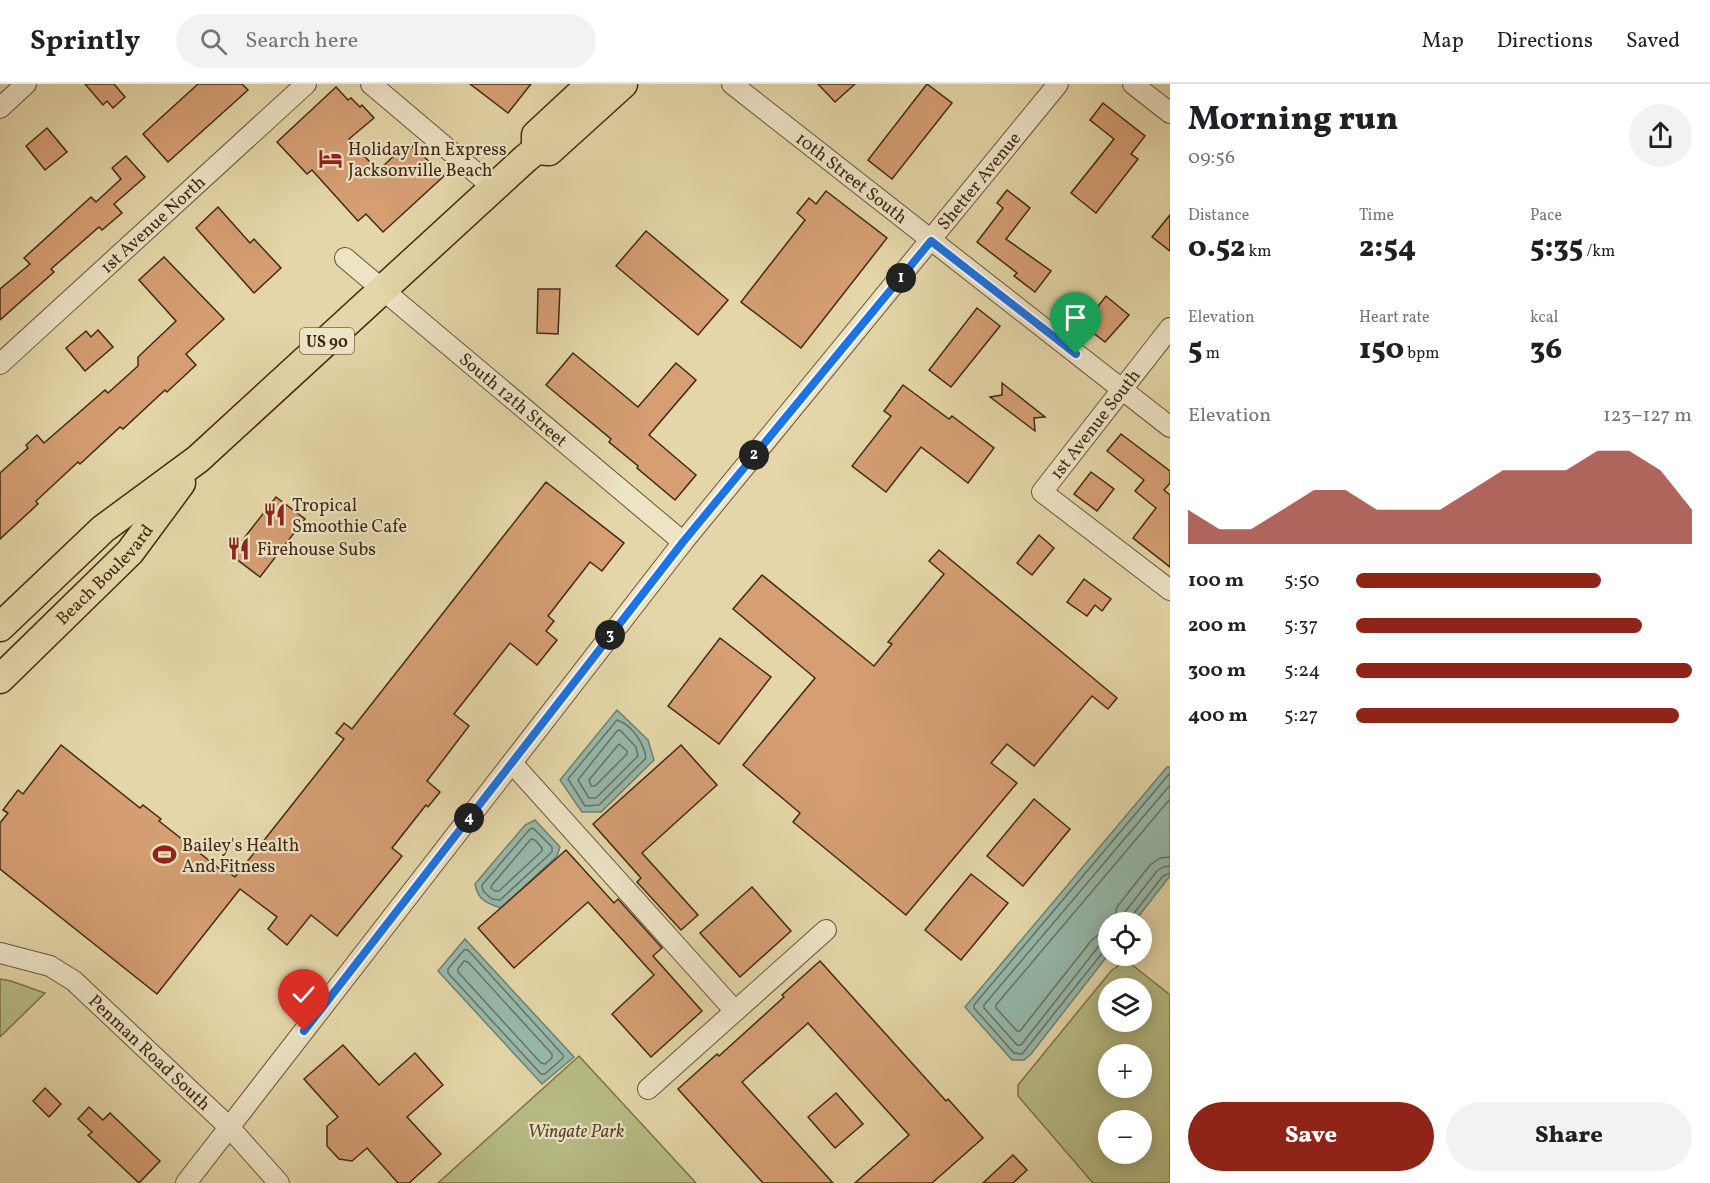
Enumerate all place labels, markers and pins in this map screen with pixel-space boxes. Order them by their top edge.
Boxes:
place label: Holiday Inn Express Jacksonville Beach [348,138,507,184]
hotel icon: Holiday Inn Express Jacksonville Beach [317,146,343,172]
pin: 1 [886,263,916,293]
pin [1050,292,1101,354]
pin: 2 [739,440,769,470]
place label: Tropical Smoothie Cafe [292,494,407,540]
restaurant icon: Tropical Smoothie Cafe [261,502,287,528]
restaurant icon: Firehouse Subs [226,536,252,562]
place label: Firehouse Subs [257,538,376,563]
pin: 3 [595,620,625,650]
pin: 4 [454,803,484,833]
place label: Bailey's Health And Fitness [182,834,300,880]
sports icon: Bailey's Health And Fitness [151,842,177,868]
pin [278,969,329,1031]

